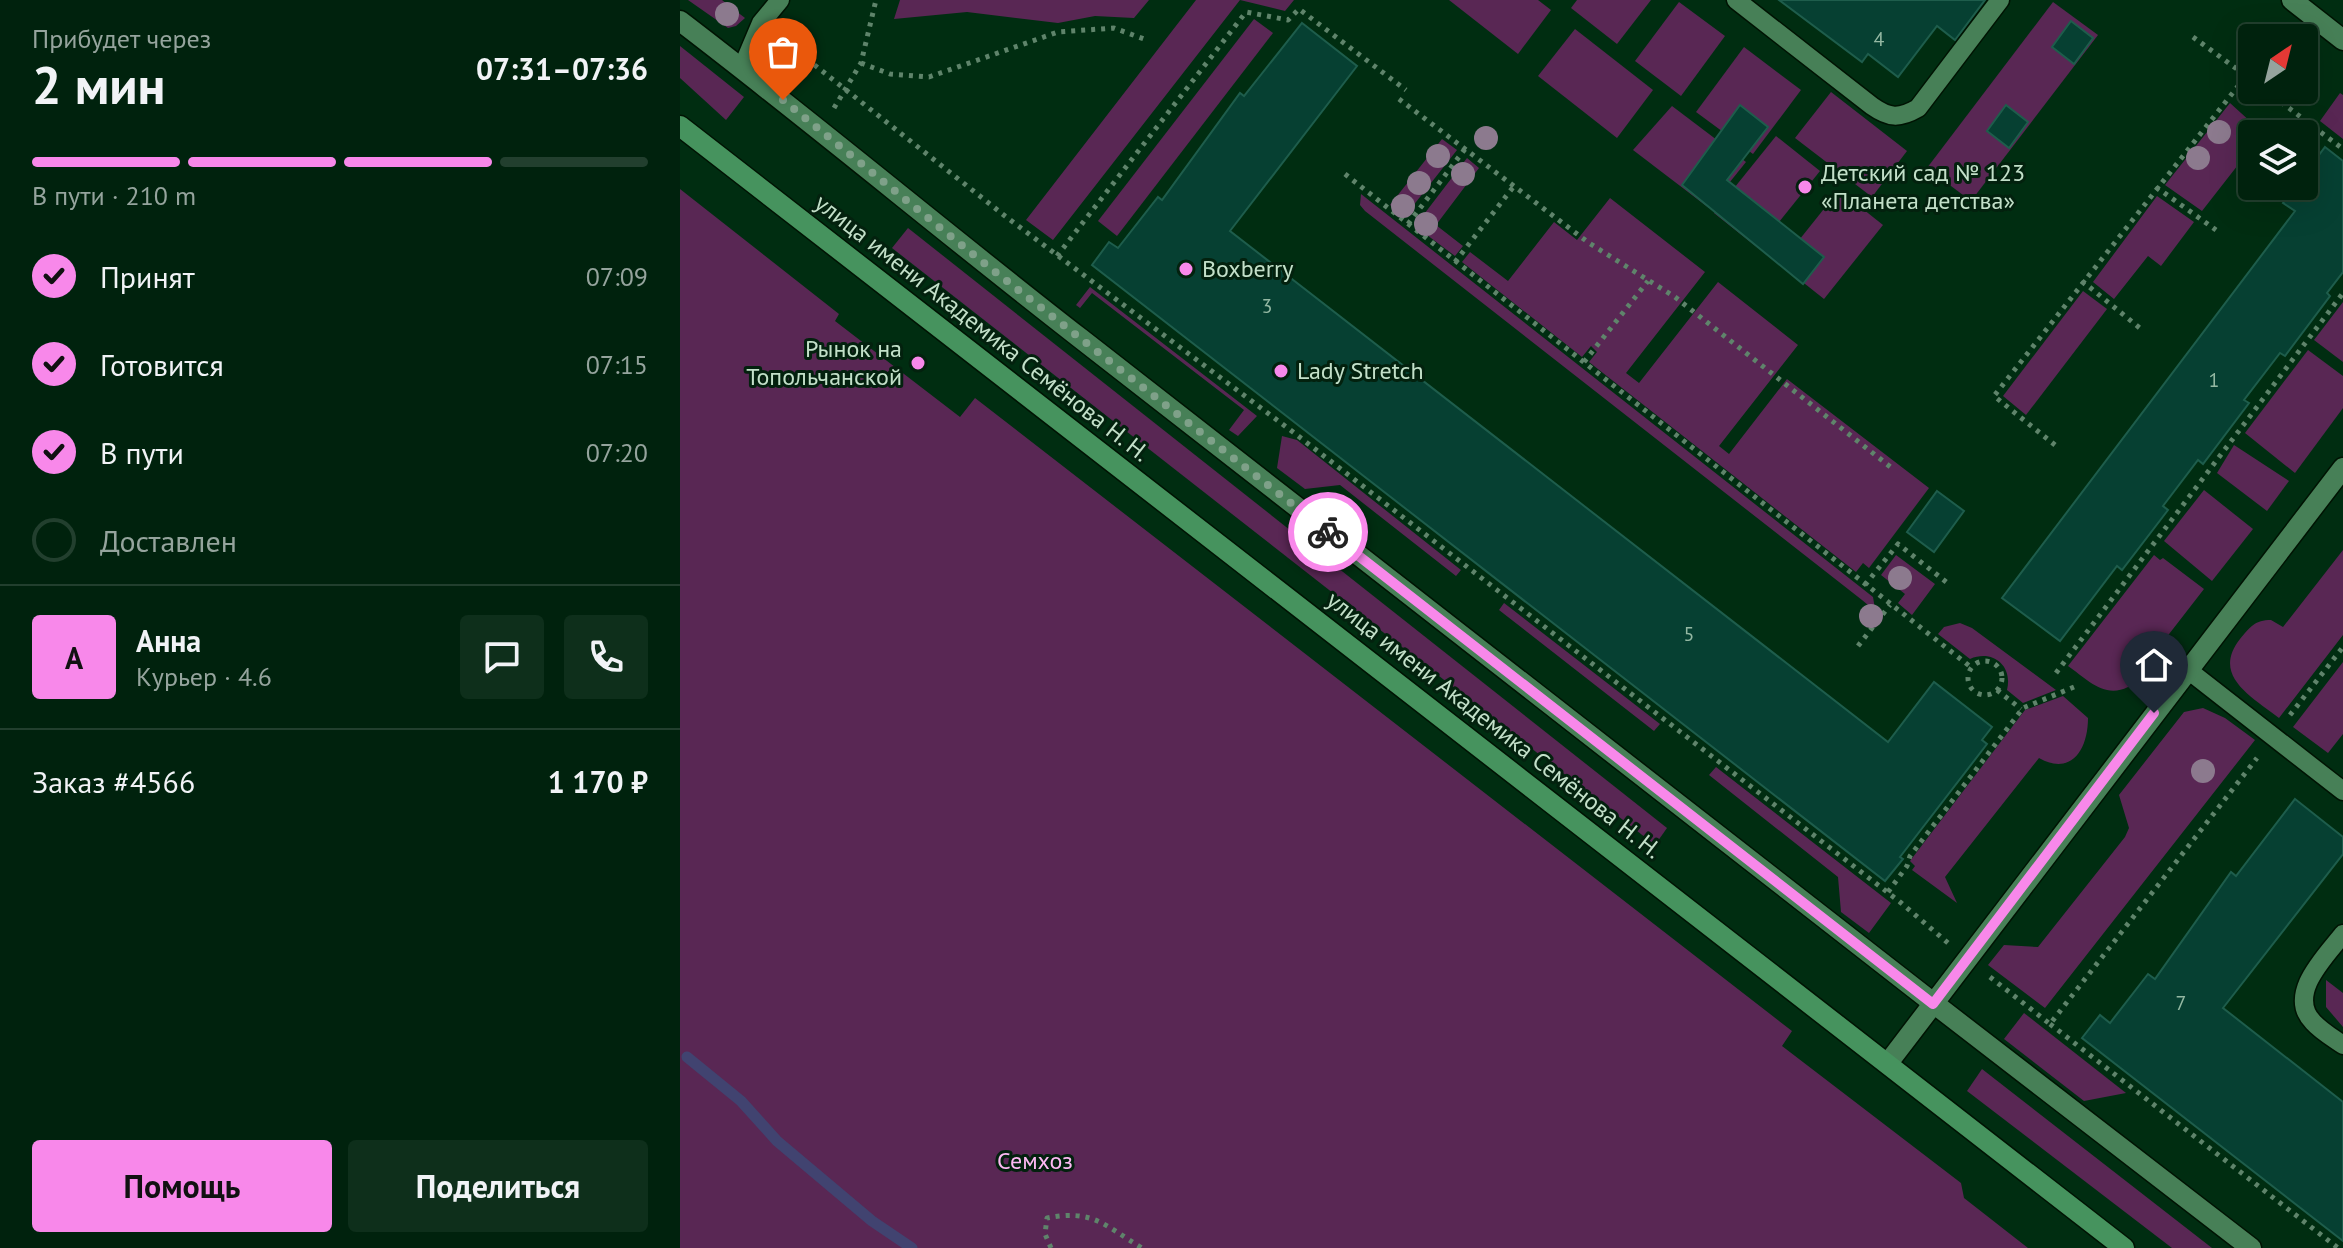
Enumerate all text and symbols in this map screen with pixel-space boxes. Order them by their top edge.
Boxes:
pin [749,18,817,100]
text: Прибудет через [32,22,211,55]
north arrow [2238,24,2318,104]
map controls [2238,24,2318,200]
house number: 4 [1874,26,1885,52]
icon: bag [761,30,805,74]
text: 07:31–07:36 [476,49,648,88]
text: 2 мин [32,51,166,118]
button: layers [2238,120,2318,200]
place label: Детский сад № 123 «Планета детства» [1821,157,2025,216]
marker: Детский сад № 123 «Планета детства» [1796,178,1814,196]
text: В пути · 210 m [32,179,196,212]
street label: улица имени Академика Семёнова Н. Н. [809,187,1156,468]
place label: Boxberry [1202,253,1293,284]
icon: check [32,254,76,298]
text: Принят [100,257,195,296]
text: 07:09 [586,260,648,293]
marker: Boxberry [1177,260,1195,278]
house number: 3 [1262,293,1272,319]
place label: Рынок на Топольчанской [746,333,902,392]
icon: check [32,342,76,386]
text: Готовится [100,345,224,384]
text: 07:15 [586,348,648,381]
marker: Рынок на Топольчанской [909,354,927,372]
place label: Lady Stretch [1297,355,1424,386]
marker: Lady Stretch [1272,362,1290,380]
house number: 1 [2209,367,2219,393]
icon: check [32,430,76,474]
text: В пути [100,433,184,472]
text: 07:20 [586,436,648,469]
courier [1288,492,1368,572]
icon: bike [1306,510,1350,554]
text: Доставлен [100,521,237,560]
street label: улица имени Академика Семёнова Н. Н. [1321,584,1668,865]
button: chat [460,615,544,699]
button: phone [564,615,648,699]
text: Анна [136,621,201,660]
house number: 5 [1684,621,1694,647]
pin [2120,631,2188,713]
text: А [65,638,83,677]
icon: home [2132,643,2176,687]
text: Курьер · 4.6 [136,660,272,693]
text: Заказ #4566 [32,762,195,801]
text: 1 170 ₽ [548,762,648,801]
house number: 7 [2176,990,2186,1016]
button: Помощь [32,1140,332,1232]
button: Поделиться [348,1140,648,1232]
park label: Семхоз [997,1145,1073,1176]

